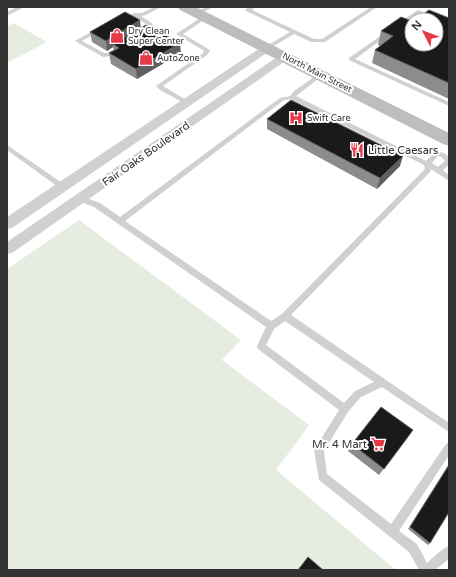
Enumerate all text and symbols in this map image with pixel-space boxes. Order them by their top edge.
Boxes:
north arrow [404,12,444,52]
text: N [409,18,425,33]
place label: Dry Clean Super Center [128,26,185,47]
shop icon: Dry Clean Super Center [109,28,125,44]
shop icon: AutoZone [138,50,154,66]
street label: North Main Street [280,51,354,96]
place label: AutoZone [157,53,200,64]
hospital icon: Swift Care [288,110,304,126]
place label: Swift Care [307,113,350,124]
street label: Fair Oaks Boulevard [100,119,192,189]
restaurant icon: Little Caesars [349,142,365,158]
place label: Little Caesars [368,144,438,157]
supermarket icon: Mr. 4 Mart [370,436,386,452]
place label: Mr. 4 Mart [312,438,367,451]

